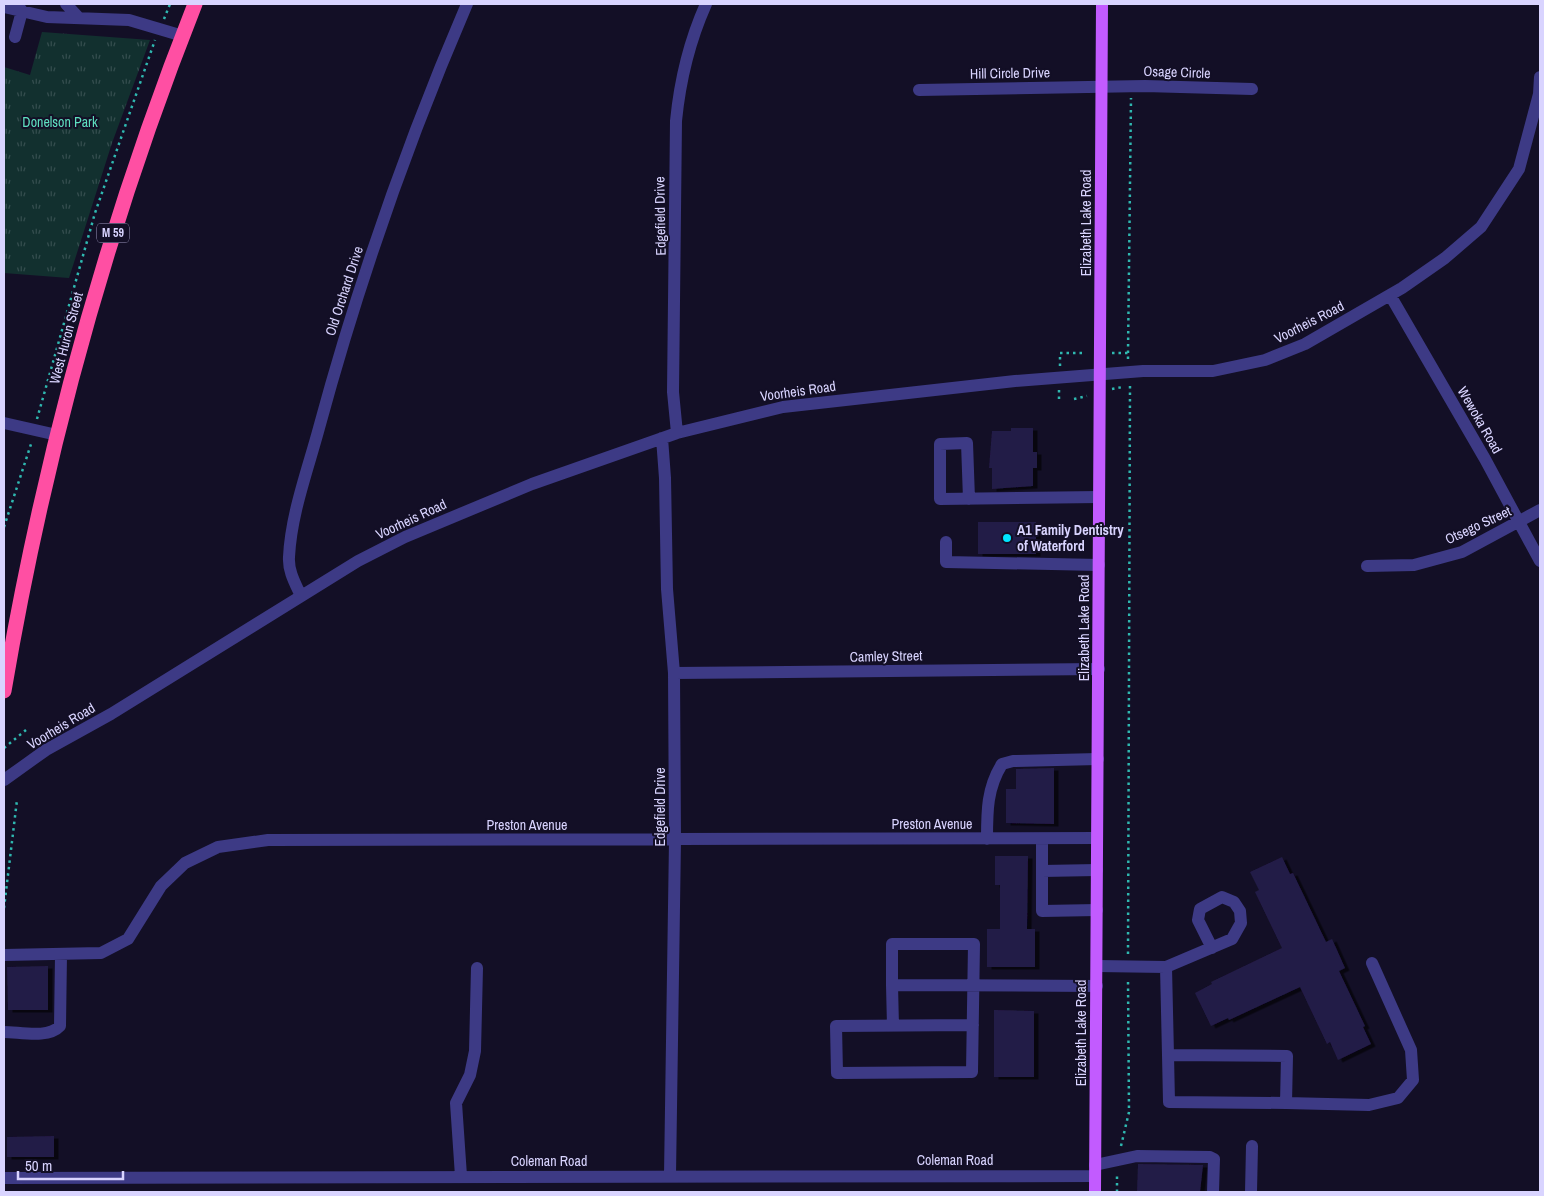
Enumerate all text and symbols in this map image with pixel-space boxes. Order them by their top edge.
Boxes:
street label: Osage Circle [1143,62,1211,82]
street label: Hill Circle Drive [970,63,1050,83]
park label: Donelson Park [22,113,98,131]
street label: Elizabeth Lake Road [1077,170,1095,276]
street label: Edgefield Drive [650,176,670,256]
road number: M 59 [97,224,129,242]
street label: Old Orchard Drive [321,244,367,338]
street label: West Huron Street [45,290,87,386]
street label: Voorheis Road [1271,297,1347,347]
street label: Voorheis Road [759,377,837,405]
street label: Wewoka Road [1454,383,1506,457]
street label: Voorheis Road [373,495,449,543]
street label: Otsego Street [1442,502,1514,548]
place label: A1 Family Dentistry of Waterford [1017,521,1124,555]
marker: A1 Family Dentistry of Waterford [1001,532,1013,544]
street label: Elizabeth Lake Road [1075,575,1093,681]
street label: Camley Street [849,646,923,666]
street label: Voorheis Road [24,699,98,753]
street label: Edgefield Drive [651,767,669,847]
street label: Preston Avenue [892,815,972,833]
street label: Preston Avenue [487,816,567,834]
street label: Elizabeth Lake Road [1072,980,1090,1086]
scale bar [18,1148,122,1180]
street label: Coleman Road [917,1151,993,1169]
street label: Coleman Road [511,1152,587,1170]
text: 50 m [25,1155,52,1176]

